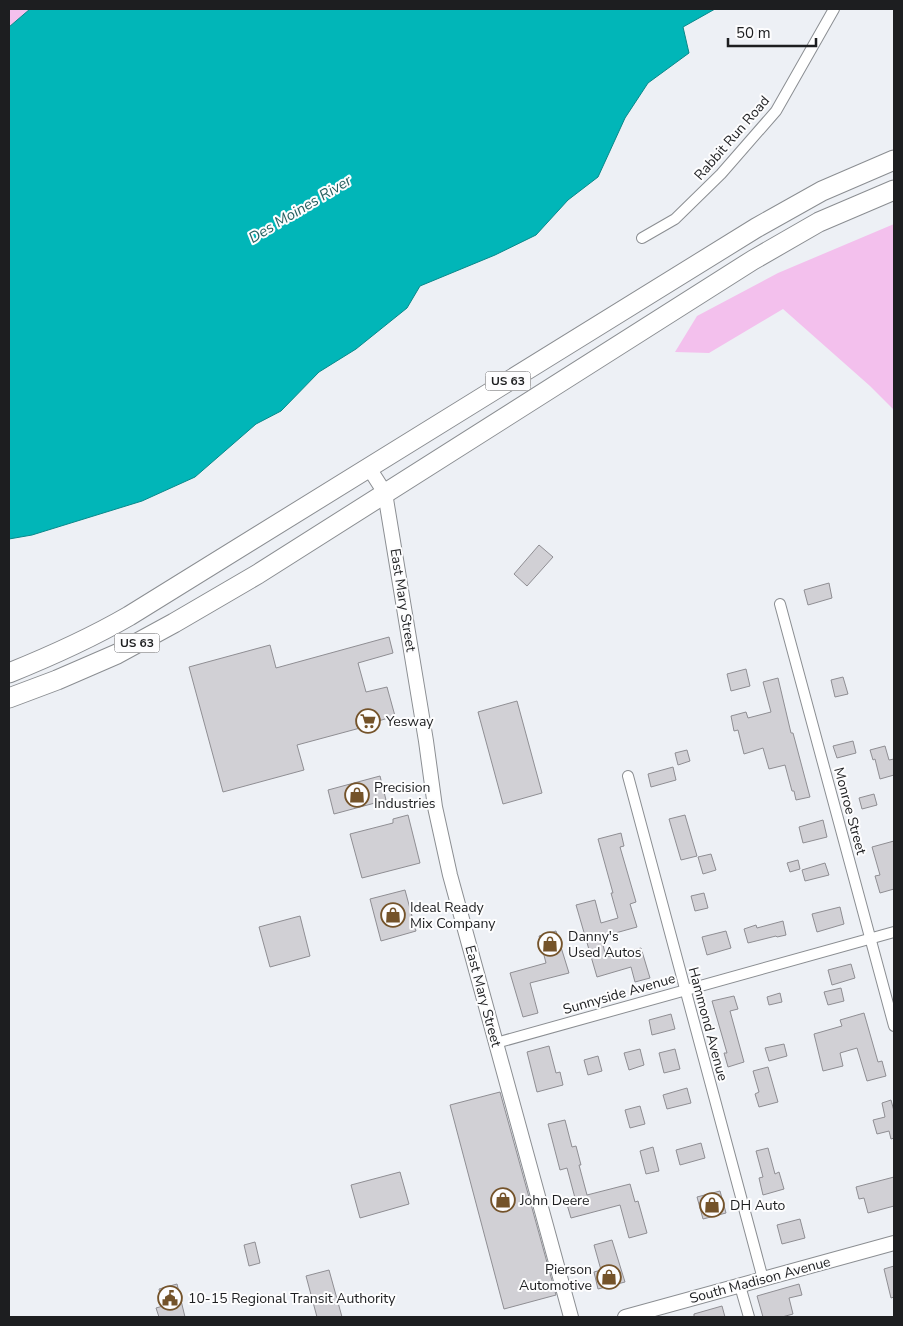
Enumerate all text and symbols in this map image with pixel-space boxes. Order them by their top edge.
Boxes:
scale bar [728,15,816,47]
text: 50 m [736,23,771,43]
street label: Rabbit Run Road [690,92,774,184]
water label: Des Moines River [245,170,356,248]
road number: US 63 [486,372,530,391]
street label: East Mary Street [385,547,421,653]
road number: US 63 [114,634,160,652]
supermarket icon: Yesway [355,708,381,734]
place label: Yesway [385,712,434,731]
street label: Monroe Street [829,765,871,857]
place label: Precision Industries [374,778,436,813]
shop icon: Precision Industries [344,782,370,808]
place label: Ideal Ready Mix Company [410,898,496,933]
shop icon: Ideal Ready Mix Company [380,902,406,928]
place label: Danny's Used Autos [568,927,642,962]
shop icon: Danny's Used Autos [537,931,563,957]
street label: East Mary Street [460,943,506,1049]
street label: Hammond Avenue [684,965,732,1083]
street label: Sunnyside Avenue [561,969,677,1019]
shop icon: John Deere [490,1187,516,1213]
place label: John Deere [519,1191,589,1210]
shop icon: DH Auto [699,1192,725,1218]
place label: DH Auto [730,1196,786,1215]
street label: South Madison Avenue [687,1252,833,1308]
place label: Pierson Automotive [519,1260,592,1295]
shop icon: Pierson Automotive [596,1264,622,1290]
public building icon: 10-15 Regional Transit Authority [157,1285,183,1311]
place label: 10-15 Regional Transit Authority [188,1289,396,1308]

